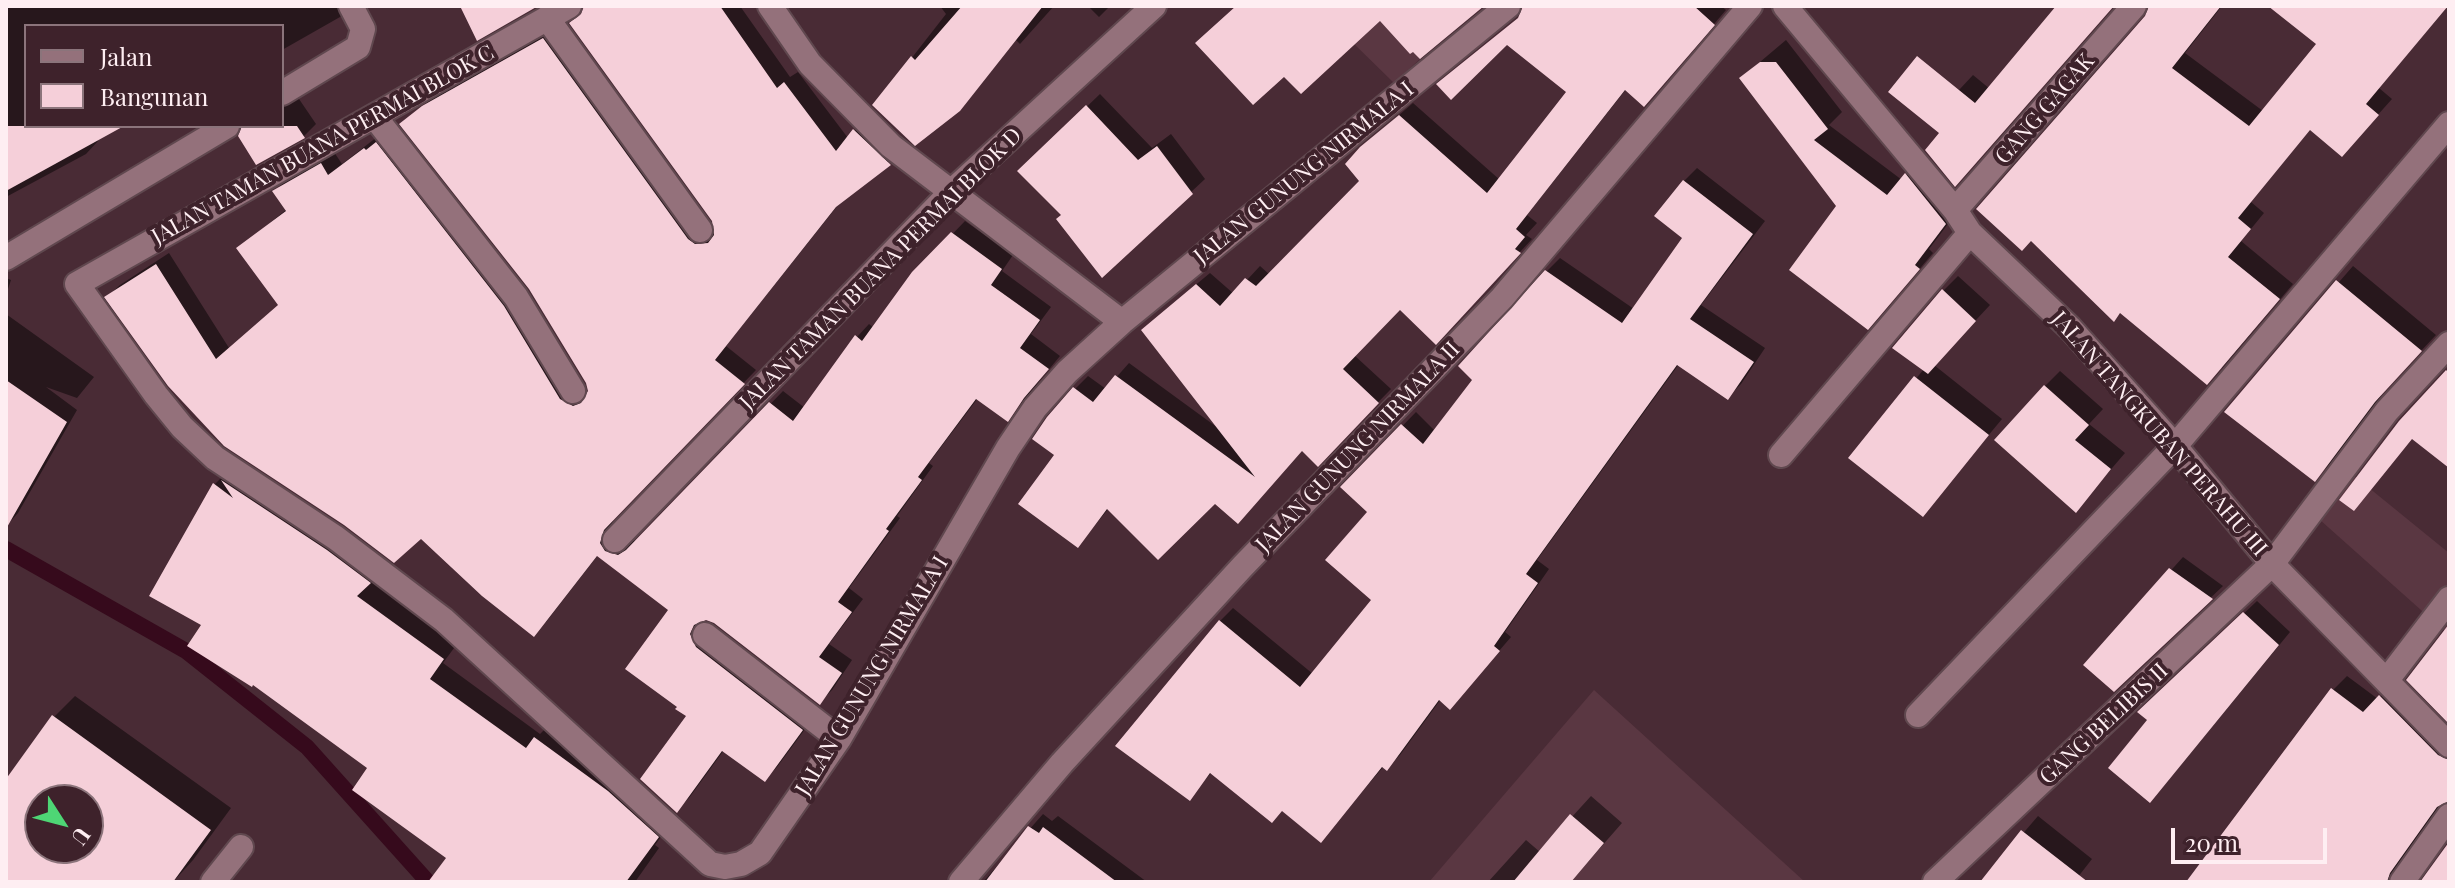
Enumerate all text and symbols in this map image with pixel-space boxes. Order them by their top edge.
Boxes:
legend [24,24,284,128]
text: Jalan [100,40,152,72]
street label: JALAN TAMAN BUANA PERMAI BLOK C [147,40,499,250]
street label: GANG GAGAK [1990,48,2100,170]
street label: JALAN GUNUNG NIRMALA I [1189,76,1419,270]
text: Bangunan [100,80,208,112]
street label: JALAN TAMAN BUANA PERMAI BLOK D [734,122,1028,416]
street label: JALAN TANGKUBAN PERAHU III [2046,306,2272,562]
street label: JALAN GUNUNG NIRMALA II [1251,336,1465,558]
street label: JALAN GUNUNG NIRMALA I [790,551,954,801]
street label: GANG BELIBIS II [2034,658,2174,790]
north arrow [24,784,104,864]
scale bar [2175,812,2331,862]
text: U [65,822,98,852]
text: 20 m [2185,826,2238,858]

